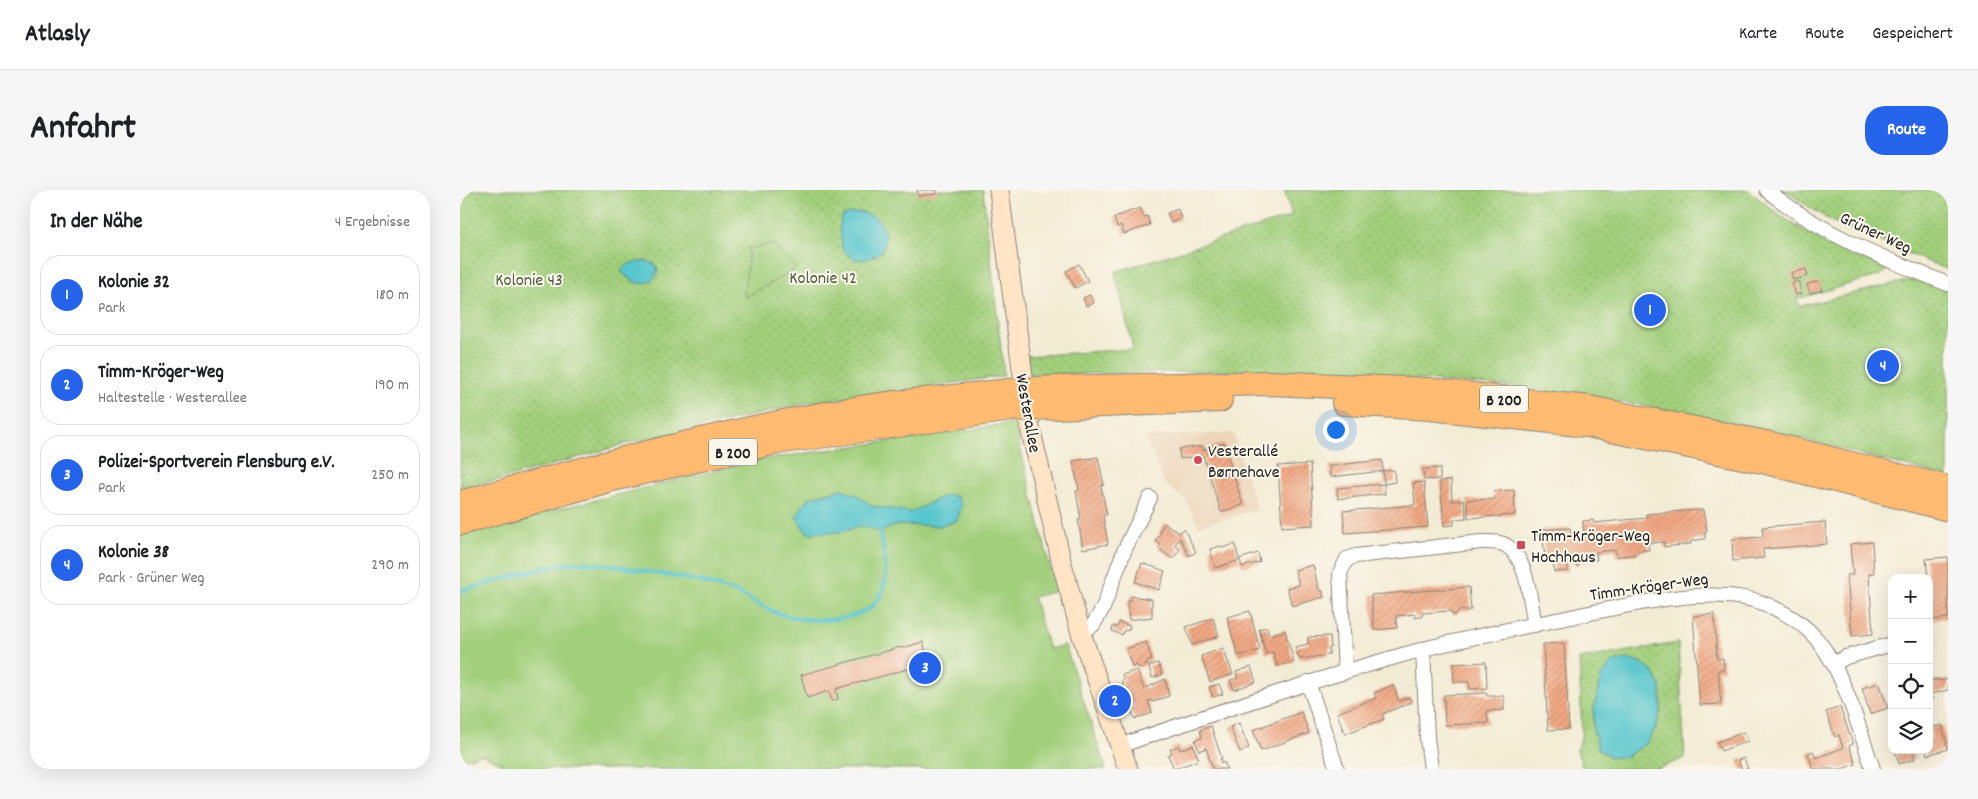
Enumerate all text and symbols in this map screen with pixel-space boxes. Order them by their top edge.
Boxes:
text: Atlasly [25,18,89,52]
text: Karte [1739,22,1777,47]
text: Route [1805,22,1844,47]
text: Gespeichert [1872,22,1953,47]
text: Anfahrt [30,105,136,155]
button: Route [1865,106,1948,155]
street label: Grüner Weg [1835,207,1915,262]
text: In der Nähe [50,208,142,238]
text: 4 Ergebnisse [335,211,410,234]
park label: Kolonie 42 [789,267,857,292]
park label: Kolonie 43 [495,269,563,294]
text: Kolonie 32 [98,270,170,297]
text: 1 [65,284,69,307]
text: 180 m [376,284,409,307]
pin: 1 [1634,291,1666,329]
text: Park [98,297,125,320]
pin: 4 [1867,347,1899,385]
text: Timm-Kröger-Weg [98,360,224,387]
street label: Westerallee [1007,372,1046,455]
text: 2 [64,374,71,397]
text: 190 m [375,374,409,397]
road number: B 200 [1480,385,1528,412]
text: Haltestelle · Westerallee [98,387,247,410]
your location [1323,417,1349,443]
road number: B 200 [709,438,757,466]
place label: Vesterallé Børnehave [1208,440,1280,486]
text: Polizei-Sportverein Flensburg e.V. [98,450,335,477]
marker: Vesterallé Børnehave [1192,454,1204,466]
text: 3 [63,464,71,487]
text: 250 m [371,464,409,487]
text: Park [98,477,125,500]
place label: Timm-Kröger-Weg Hochhaus [1531,525,1650,571]
marker: Timm-Kröger-Weg Hochhaus [1515,539,1527,551]
text: Kolonie 38 [98,540,169,567]
text: 4 [64,554,70,577]
text: 290 m [371,554,409,577]
text: Park · Grüner Weg [98,567,204,590]
street label: Timm-Kröger-Weg [1589,568,1710,609]
map controls [1888,574,1933,754]
button: + [1888,574,1933,619]
button: − [1888,619,1933,664]
pin: 3 [909,649,941,687]
button: locate [1888,664,1933,709]
pin: 2 [1099,682,1131,720]
button: layers [1888,709,1933,754]

